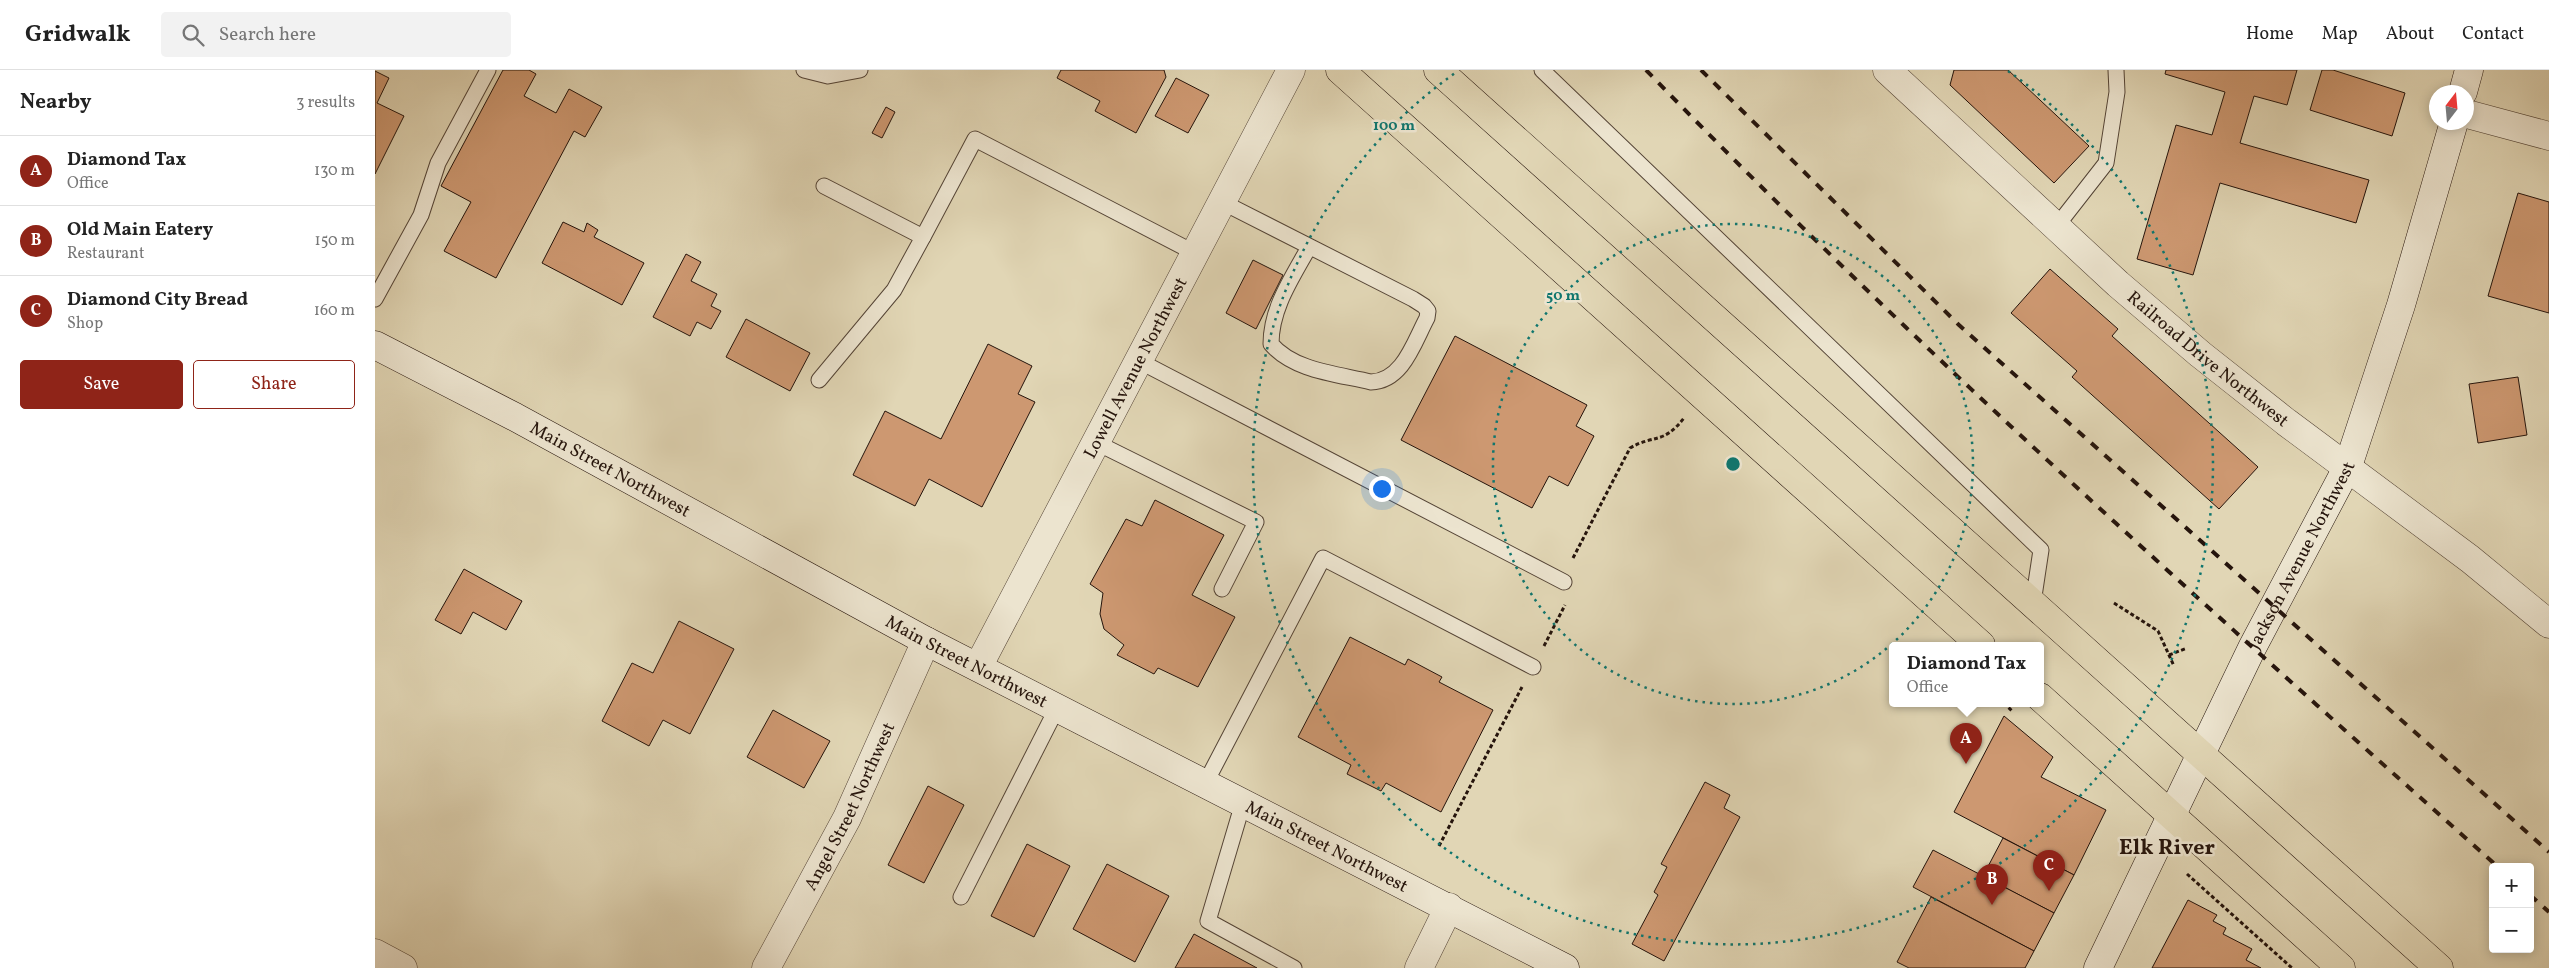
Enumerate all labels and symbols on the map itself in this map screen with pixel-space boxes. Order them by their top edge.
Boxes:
north arrow [2429,85,2474,130]
text: 100 m [1373,116,1416,137]
street label: Lowell Avenue Northwest [1078,273,1194,464]
text: 50 m [1546,286,1580,307]
street label: Railroad Drive Northwest [2121,286,2294,434]
street label: Main Street Northwest [525,416,694,524]
centre of rings [1724,455,1742,473]
street label: Jackson Avenue Northwest [2242,459,2363,655]
your location [1369,476,1395,502]
street label: Main Street Northwest [880,610,1051,715]
street label: Angel Street Northwest [799,719,902,896]
pin: A [1950,723,1982,764]
street label: Main Street Northwest [1241,796,1412,900]
district label: Elk River [2119,833,2215,864]
pin: C [2033,850,2065,891]
pin: B [1976,864,2008,905]

